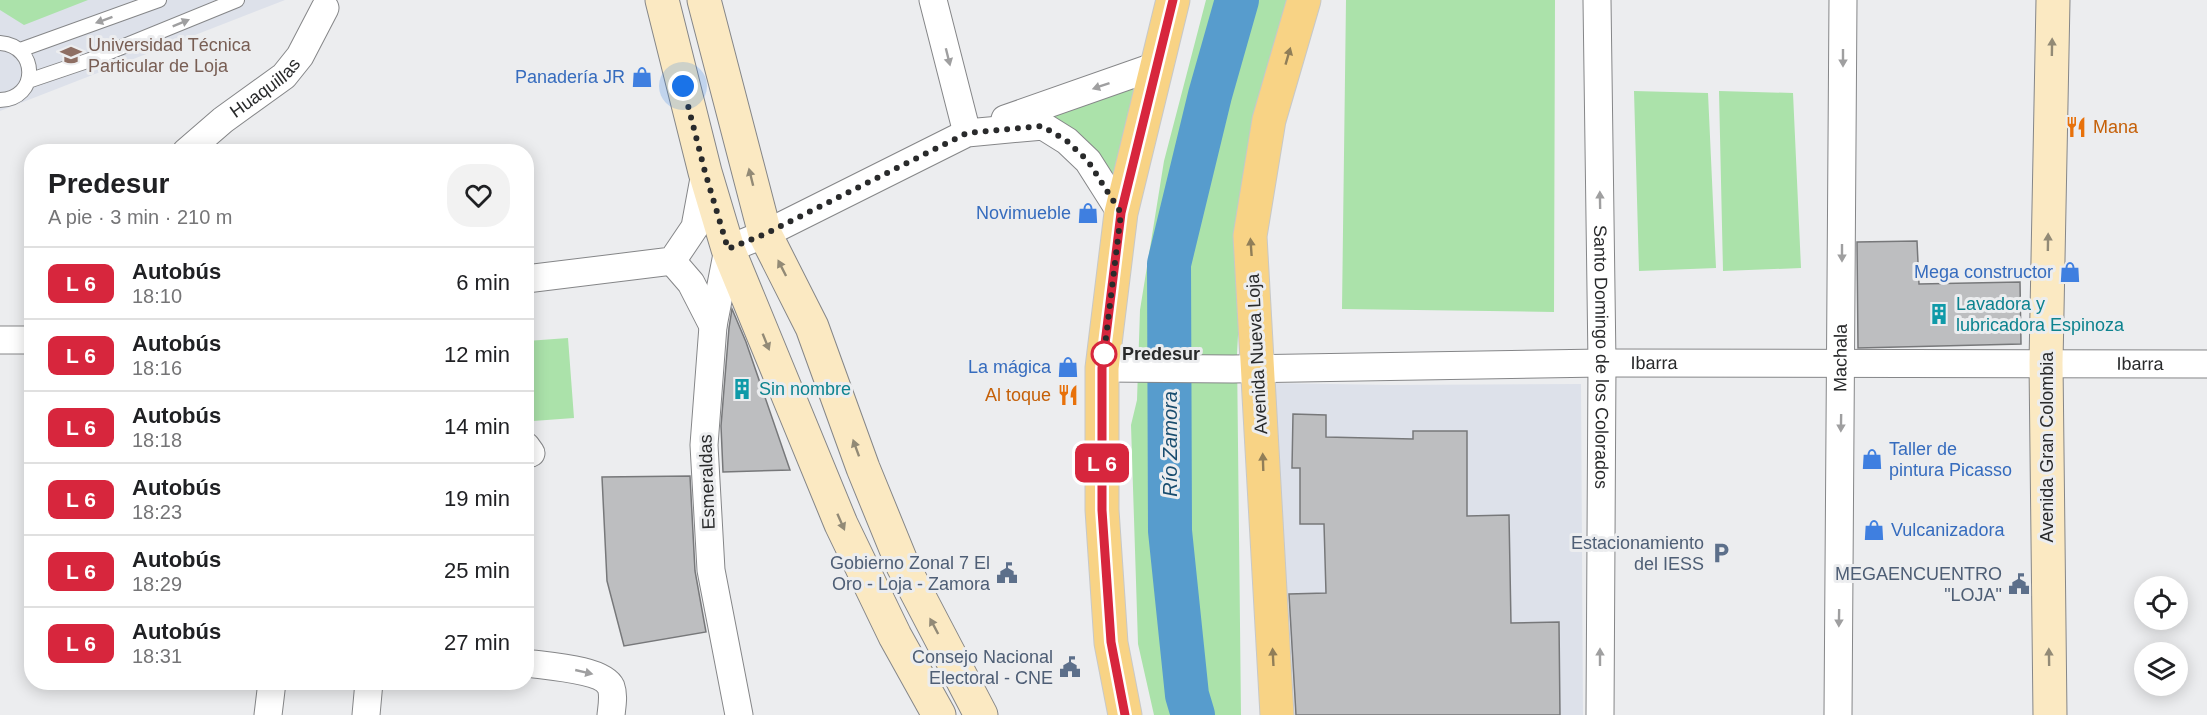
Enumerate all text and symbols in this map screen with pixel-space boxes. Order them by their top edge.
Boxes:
one-way arrow [95,16,113,26]
one-way arrow [172,18,190,27]
place label: Universidad Técnica Particular de Loja [88,35,252,76]
one-way arrow [2047,37,2057,56]
school or university icon: Universidad Técnica Particular de Loja [59,43,83,67]
one-way arrow [943,47,953,66]
one-way arrow [1284,47,1293,65]
one-way arrow [1838,49,1848,68]
street label: Huaquillas [226,54,304,122]
shop icon: Panadería JR [630,65,654,89]
place label: Panadería JR [515,67,625,87]
your location [668,71,698,101]
one-way arrow [1092,81,1110,91]
restaurant icon: Mana [2064,115,2088,139]
place label: Mana [2093,117,2139,137]
button: heart [447,164,510,227]
text: Predesur [48,168,169,199]
one-way arrow [746,168,756,187]
one-way arrow [1595,190,1605,209]
shop icon: Novimueble [1076,201,1100,225]
place label: Novimueble [976,203,1071,223]
text: A pie · 3 min · 210 m [48,206,233,228]
street label: Santo Domingo de los Colorados [1590,225,1612,489]
one-way arrow [2043,232,2053,251]
one-way arrow [1246,237,1256,256]
one-way arrow [1837,244,1847,263]
text: Autobús [132,259,221,284]
one-way arrow [778,259,787,276]
shop icon: Mega constructor [2058,260,2082,284]
place label: Mega constructor [1914,262,2053,282]
text: 6 min [456,270,510,295]
text: L 6 [66,272,96,295]
street label: Avenida Nueva Loja [1243,272,1271,435]
text: 18:10 [132,285,182,307]
place label: Lavadora y lubricadora Espinoza [1956,294,2125,335]
building icon: Lavadora y lubricadora Espinoza [1927,302,1951,326]
street label: Machala [1830,323,1851,392]
text: Autobús [132,331,221,356]
one-way arrow [762,333,771,351]
marker: Predesur [1091,341,1117,367]
text: 12 min [444,342,510,367]
text: L 6 [66,344,96,367]
place label: Predesur [1122,344,1200,364]
street label: Avenida Gran Colombia [2037,351,2057,542]
street label: Ibarra [1630,353,1678,373]
street label: Ibarra [2116,354,2164,374]
shop icon: La mágica [1056,355,1080,379]
text: 18:16 [132,357,182,379]
place label: La mágica [968,357,1052,377]
building icon: Sin nombre [730,377,754,401]
place label: Sin nombre [759,379,851,399]
restaurant icon: Al toque [1056,383,1080,407]
place label: Al toque [985,385,1051,405]
water label: Río Zamora [1159,391,1181,497]
text: Autobús [132,403,221,428]
one-way arrow [1836,413,1846,432]
text: 14 min [444,414,510,439]
text: L 6 [66,416,96,439]
text: 18:18 [132,429,182,451]
street label: Esmeraldas [695,434,719,530]
one-way arrow [850,439,860,457]
place label: Taller de pintura Picasso [1889,439,2012,480]
line badge: L 6 [1068,444,1136,482]
shop icon: Taller de pintura Picasso [1860,447,1884,471]
text: L 6 [1087,452,1117,475]
one-way arrow [1258,452,1267,471]
text: Autobús [132,475,221,500]
text: 19 min [444,486,510,511]
text: L 6 [66,488,96,511]
text: 18:23 [132,501,182,523]
one-way arrow [836,513,846,531]
shop icon: Vulcanizadora [1862,518,1886,542]
place label: Vulcanizadora [1891,520,2005,540]
place label: Estacionamiento del IESS [1571,533,1704,574]
parking icon: Estacionamiento del IESS [1709,541,1733,565]
text: Autobús [132,547,221,572]
place label: Gobierno Zonal 7 El Oro - Loja - Zamora [830,553,991,594]
text: 25 min [444,558,510,583]
text: L 6 [66,560,96,583]
public building icon: Gobierno Zonal 7 El Oro - Loja - Zamora [995,561,1019,585]
place label: MEGAENCUENTRO "LOJA" [1835,564,2002,605]
public building icon: MEGAENCUENTRO "LOJA" [2007,572,2031,596]
text: 18:29 [132,573,182,595]
map controls [2134,576,2188,696]
button: locate [2134,576,2188,630]
one-way arrow [1834,608,1844,627]
one-way arrow [930,617,940,635]
text: Autobús [132,619,221,644]
text: 27 min [444,630,510,655]
text: L 6 [66,632,96,655]
button: layers [2134,642,2188,696]
text: 18:31 [132,645,182,667]
place label: Consejo Nacional Electoral - CNE [912,647,1053,688]
one-way arrow [1268,647,1278,666]
one-way arrow [1595,647,1605,666]
one-way arrow [2044,647,2054,666]
public building icon: Consejo Nacional Electoral - CNE [1058,655,1082,679]
one-way arrow [575,668,593,678]

